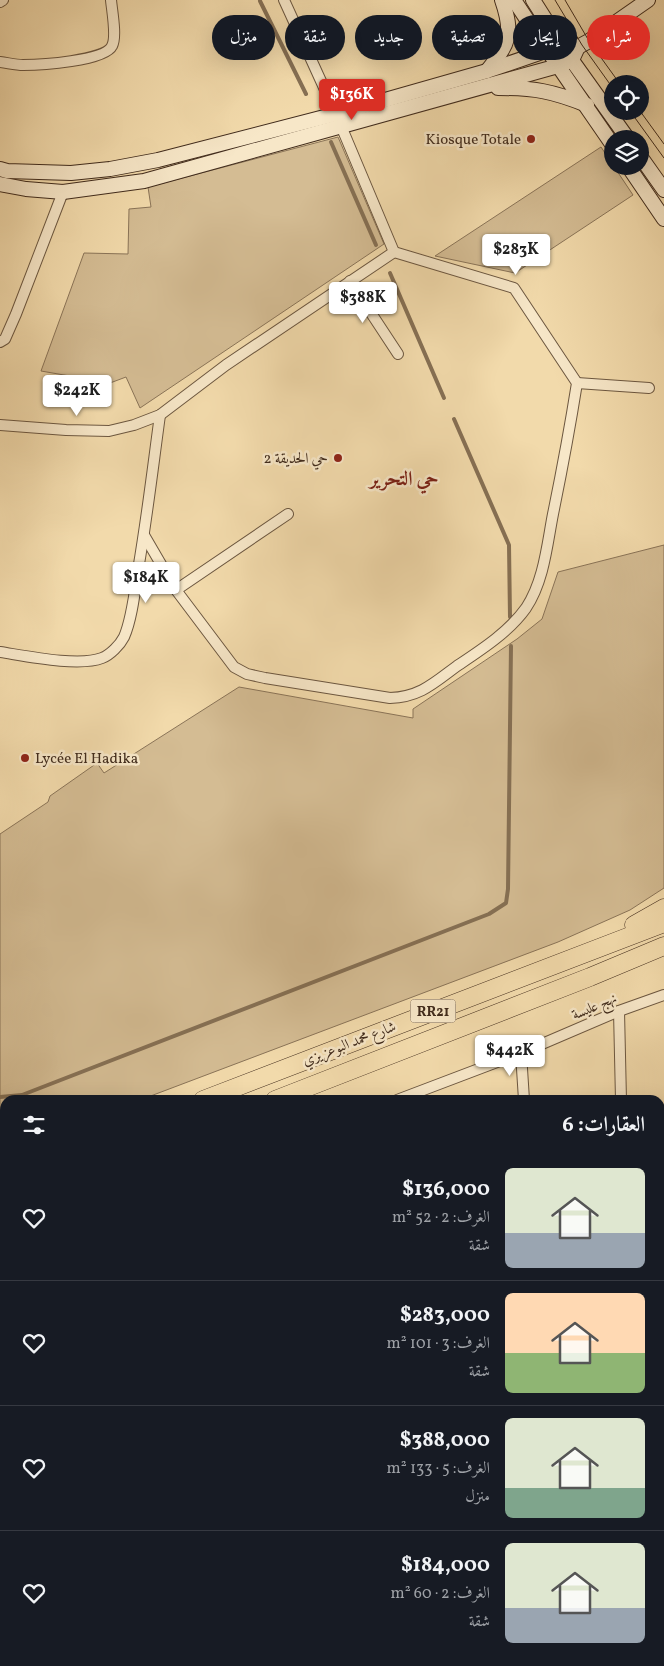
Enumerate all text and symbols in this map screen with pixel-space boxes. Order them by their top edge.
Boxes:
chip: منزل [212,15,275,60]
chip: شقة [285,15,345,60]
chip: جديد [355,15,422,60]
chip: تصفية [432,15,503,60]
chip: إيجار [513,15,577,60]
chip: شراء [587,15,650,60]
map controls [604,75,649,175]
button: locate [604,75,649,120]
pin: $136K [317,78,387,121]
text: $136K [330,84,374,106]
place label: Kiosque Totale [426,130,521,151]
button: layers [604,130,649,175]
marker: Kiosque Totale [525,133,537,145]
pin: $283K [481,234,551,276]
text: $283K [493,239,539,261]
pin: $388K [328,282,398,324]
text: $388K [340,287,386,309]
pin: $242K [42,374,112,417]
text: $242K [54,380,100,402]
place label: حي الحديقة 2 [264,449,328,470]
marker: حي الحديقة 2 [332,452,344,464]
district label: حي التحرير [368,466,438,494]
pin: $184K [111,562,181,604]
text: $184K [124,567,168,589]
place label: Lycée El Hadika [35,749,138,770]
marker: Lycée El Hadika [19,752,31,764]
street label: نهج عليسة [569,988,621,1028]
road number: RR21 [410,999,456,1022]
street label: شارع محمد البوعزيزي [300,1017,400,1073]
pin: $442K [475,1034,545,1077]
text: $442K [486,1040,534,1062]
icon: filters [20,1111,48,1139]
text: العقارات: 6 [562,1111,645,1140]
text: $136,000 [402,1175,490,1204]
icon: home [545,1188,605,1248]
icon: heart [20,1204,48,1232]
text: الغرف: 2 · 52 m² [392,1207,490,1229]
text: شقة [469,1235,490,1257]
text: $283,000 [400,1301,490,1330]
icon: home [545,1313,605,1373]
icon: heart [20,1329,48,1357]
text: الغرف: 3 · 101 m² [387,1333,490,1355]
text: شقة [469,1361,490,1383]
text: $388,000 [400,1426,490,1455]
icon: home [545,1438,605,1498]
icon: heart [20,1454,48,1482]
text: الغرف: 5 · 133 m² [387,1458,490,1480]
text: منزل [465,1486,490,1508]
text: $184,000 [401,1551,490,1580]
icon: home [545,1563,605,1623]
icon: heart [20,1579,48,1607]
text: الغرف: 2 · 60 m² [391,1583,490,1605]
text: شقة [469,1611,490,1633]

